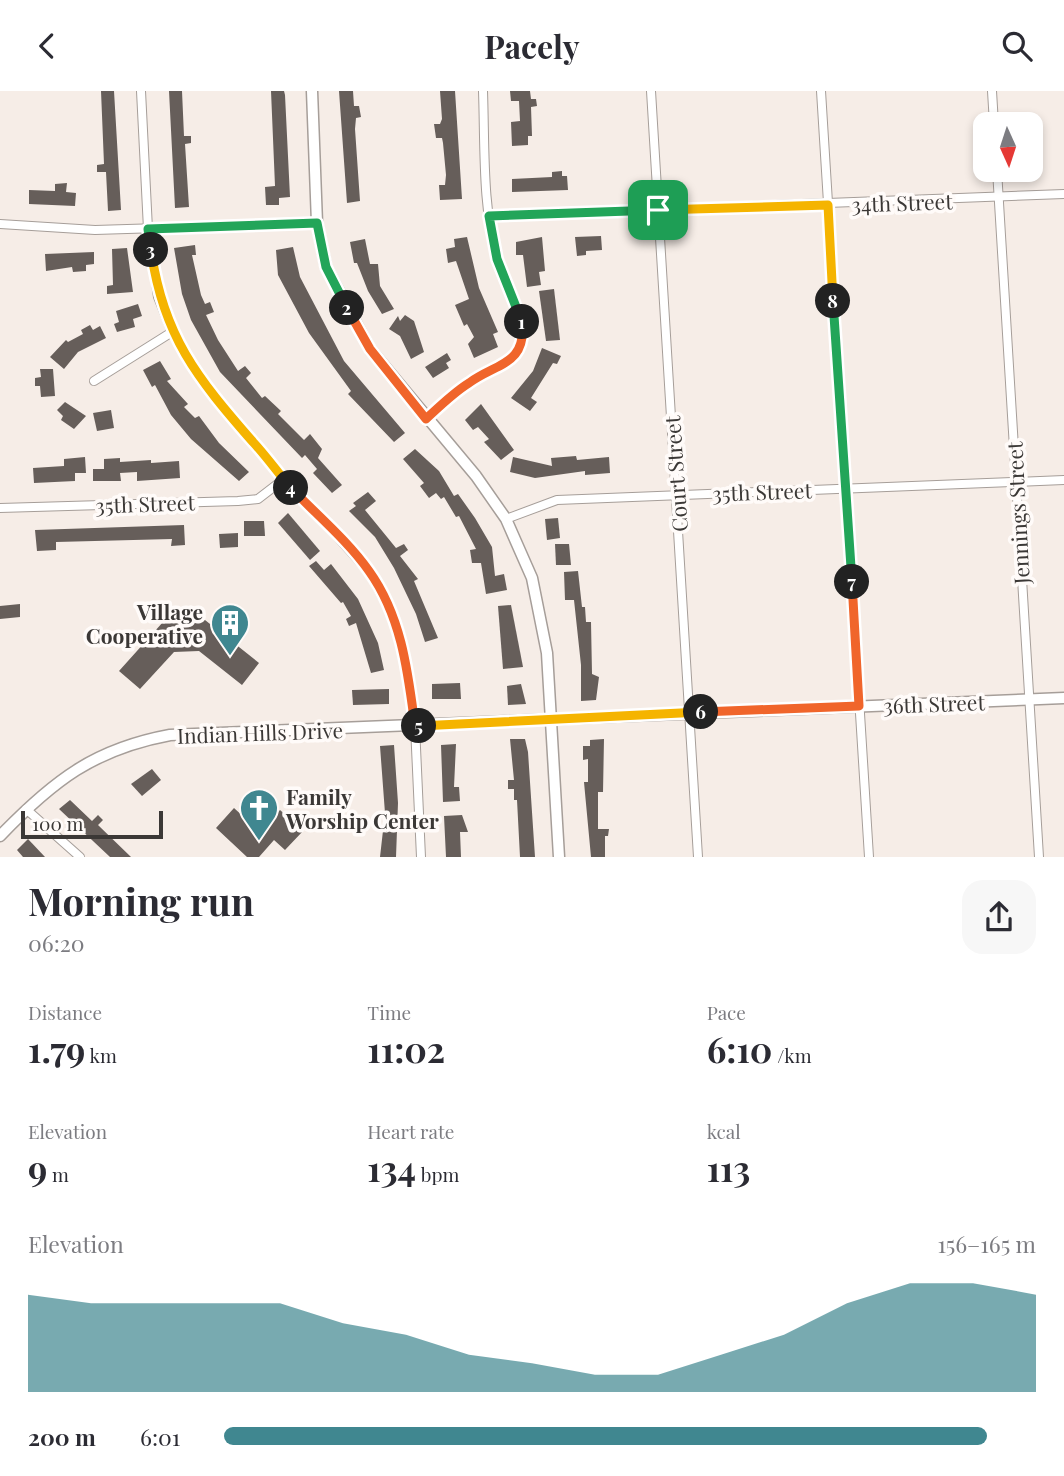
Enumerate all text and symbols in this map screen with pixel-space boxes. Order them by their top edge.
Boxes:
text: Pacely [484,24,580,67]
icon: back [28,27,66,65]
icon: search [998,27,1036,65]
north arrow [973,112,1043,182]
map controls [973,112,1043,182]
pin [628,180,688,240]
street label: 34th Street [851,186,954,218]
icon: arrive [639,191,677,229]
pin: 3 [134,233,168,267]
text: 3 [146,236,155,262]
pin: 8 [816,283,850,319]
text: 8 [827,287,838,313]
pin: 2 [330,291,364,325]
text: 2 [342,294,351,320]
pin: 1 [504,305,540,339]
text: 1 [518,308,525,334]
street label: Court Street [657,415,693,533]
street label: Jennings Street [999,440,1035,586]
pin: 4 [274,471,308,505]
text: 4 [285,474,296,500]
street label: 35th Street [712,475,813,507]
street label: 35th Street [95,487,196,519]
pin: 7 [834,565,870,599]
text: 7 [847,568,856,594]
place label: Village Cooperative [86,597,203,649]
building icon: Village Cooperative [209,602,251,657]
street label: 36th Street [883,687,986,719]
pin: 6 [684,695,718,729]
text: 6 [695,698,706,724]
pin: 5 [402,709,436,743]
text: 5 [414,712,423,738]
street label: Indian Hills Drive [176,715,344,749]
place label: Family Worship Center [285,782,439,834]
church icon: Family Worship Center [238,787,280,842]
scale bar [21,807,163,839]
text: 100 m [32,810,83,836]
text: Morning run [28,875,254,926]
button: share [962,880,1036,954]
text: 06:20 [28,927,85,958]
text: Distance [28,999,102,1025]
text: Time [367,999,411,1025]
text: Pace [707,999,746,1025]
text: 1.79 [28,1025,85,1072]
text: 11:02 [367,1025,445,1072]
text: 6:10 [707,1025,772,1072]
text: km [85,1042,117,1068]
text: /km [772,1042,812,1068]
text: Elevation [28,1118,107,1144]
text: Heart rate [367,1118,454,1144]
text: kcal [707,1118,741,1144]
text: 9 [28,1144,47,1191]
text: 134 [367,1144,416,1191]
text: 113 [707,1144,750,1191]
text: m [47,1161,69,1187]
text: bpm [416,1161,459,1187]
text: Elevation [28,1228,124,1259]
text: 156–165 m [937,1228,1036,1259]
text: 200 m [28,1421,96,1452]
text: 6:01 [140,1421,180,1452]

